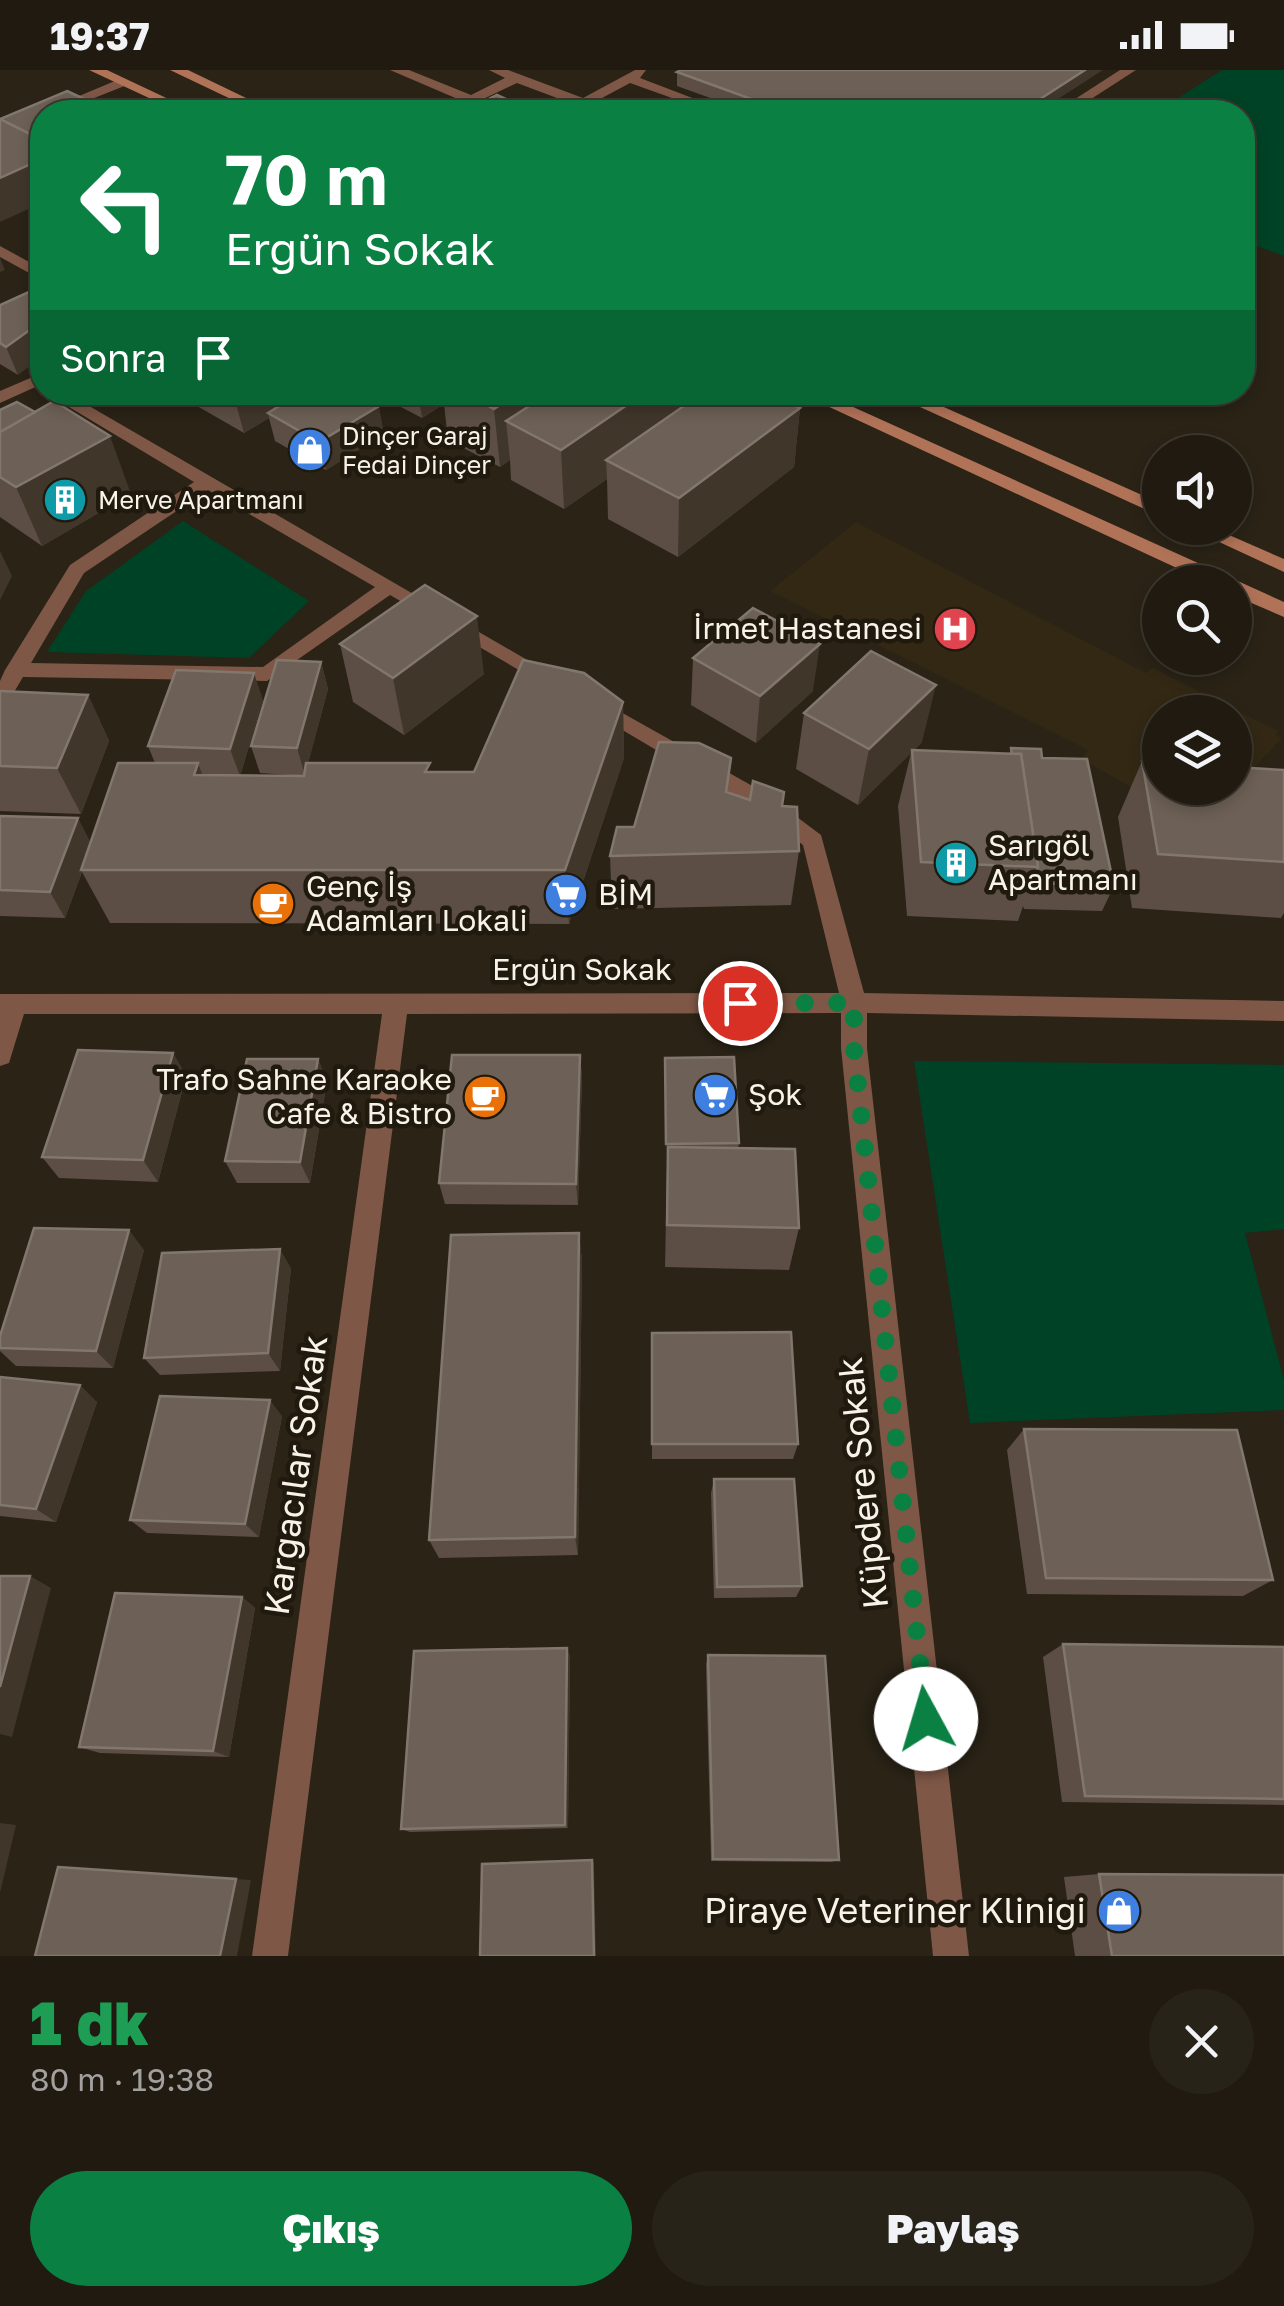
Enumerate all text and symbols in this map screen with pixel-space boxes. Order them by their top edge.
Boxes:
text: 19:37 [50,13,150,58]
text: 70 m [225,136,387,220]
icon: left [60,140,190,270]
text: Ergün Sokak [225,221,495,275]
icon: arrive [186,330,241,385]
text: Sonra [60,335,166,380]
place label: Dinçer Garaj Fedai Dinçer [342,420,491,480]
shop icon: Dinçer Garaj Fedai Dinçer [287,427,333,473]
map controls [1142,435,1252,805]
button: sound [1142,435,1252,545]
building icon: Merve Apartmanı [42,477,88,523]
place label: Merve Apartmanı [98,484,304,515]
button: search [1142,565,1252,675]
hospital icon: İrmet Hastanesi [932,606,978,652]
place label: İrmet Hastanesi [693,610,922,646]
button: layers [1142,695,1252,805]
place label: Sarıgöl Apartmanı [988,827,1138,897]
building icon: Sarıgöl Apartmanı [933,840,979,886]
place label: Genç İş Adamları Lokali [306,868,528,938]
supermarket icon: BİM [543,872,589,918]
place label: BİM [598,876,653,912]
cafe icon: Genç İş Adamları Lokali [250,881,296,927]
street label: Ergün Sokak [492,951,672,987]
pin [698,961,783,1046]
icon: arrive [713,976,768,1031]
place label: Trafo Sahne Karaoke Cafe & Bistro [156,1061,452,1131]
supermarket icon: Şok [692,1072,738,1118]
cafe icon: Trafo Sahne Karaoke Cafe & Bistro [462,1074,508,1120]
place label: Şok [748,1076,802,1112]
street label: Kargacılar Sokak [255,1332,335,1618]
street label: Küpdere Sokak [828,1355,896,1611]
position arrow [874,1667,978,1771]
shop icon: Piraye Veteriner Kliniği [1096,1888,1142,1934]
place label: Piraye Veteriner Kliniği [704,1889,1086,1931]
text: 1 dk [30,1986,149,2058]
button: close [1149,1989,1254,2094]
text: 80 m · 19:38 [30,2060,214,2098]
button: Çıkış [30,2171,632,2286]
button: Paylaş [652,2171,1254,2286]

